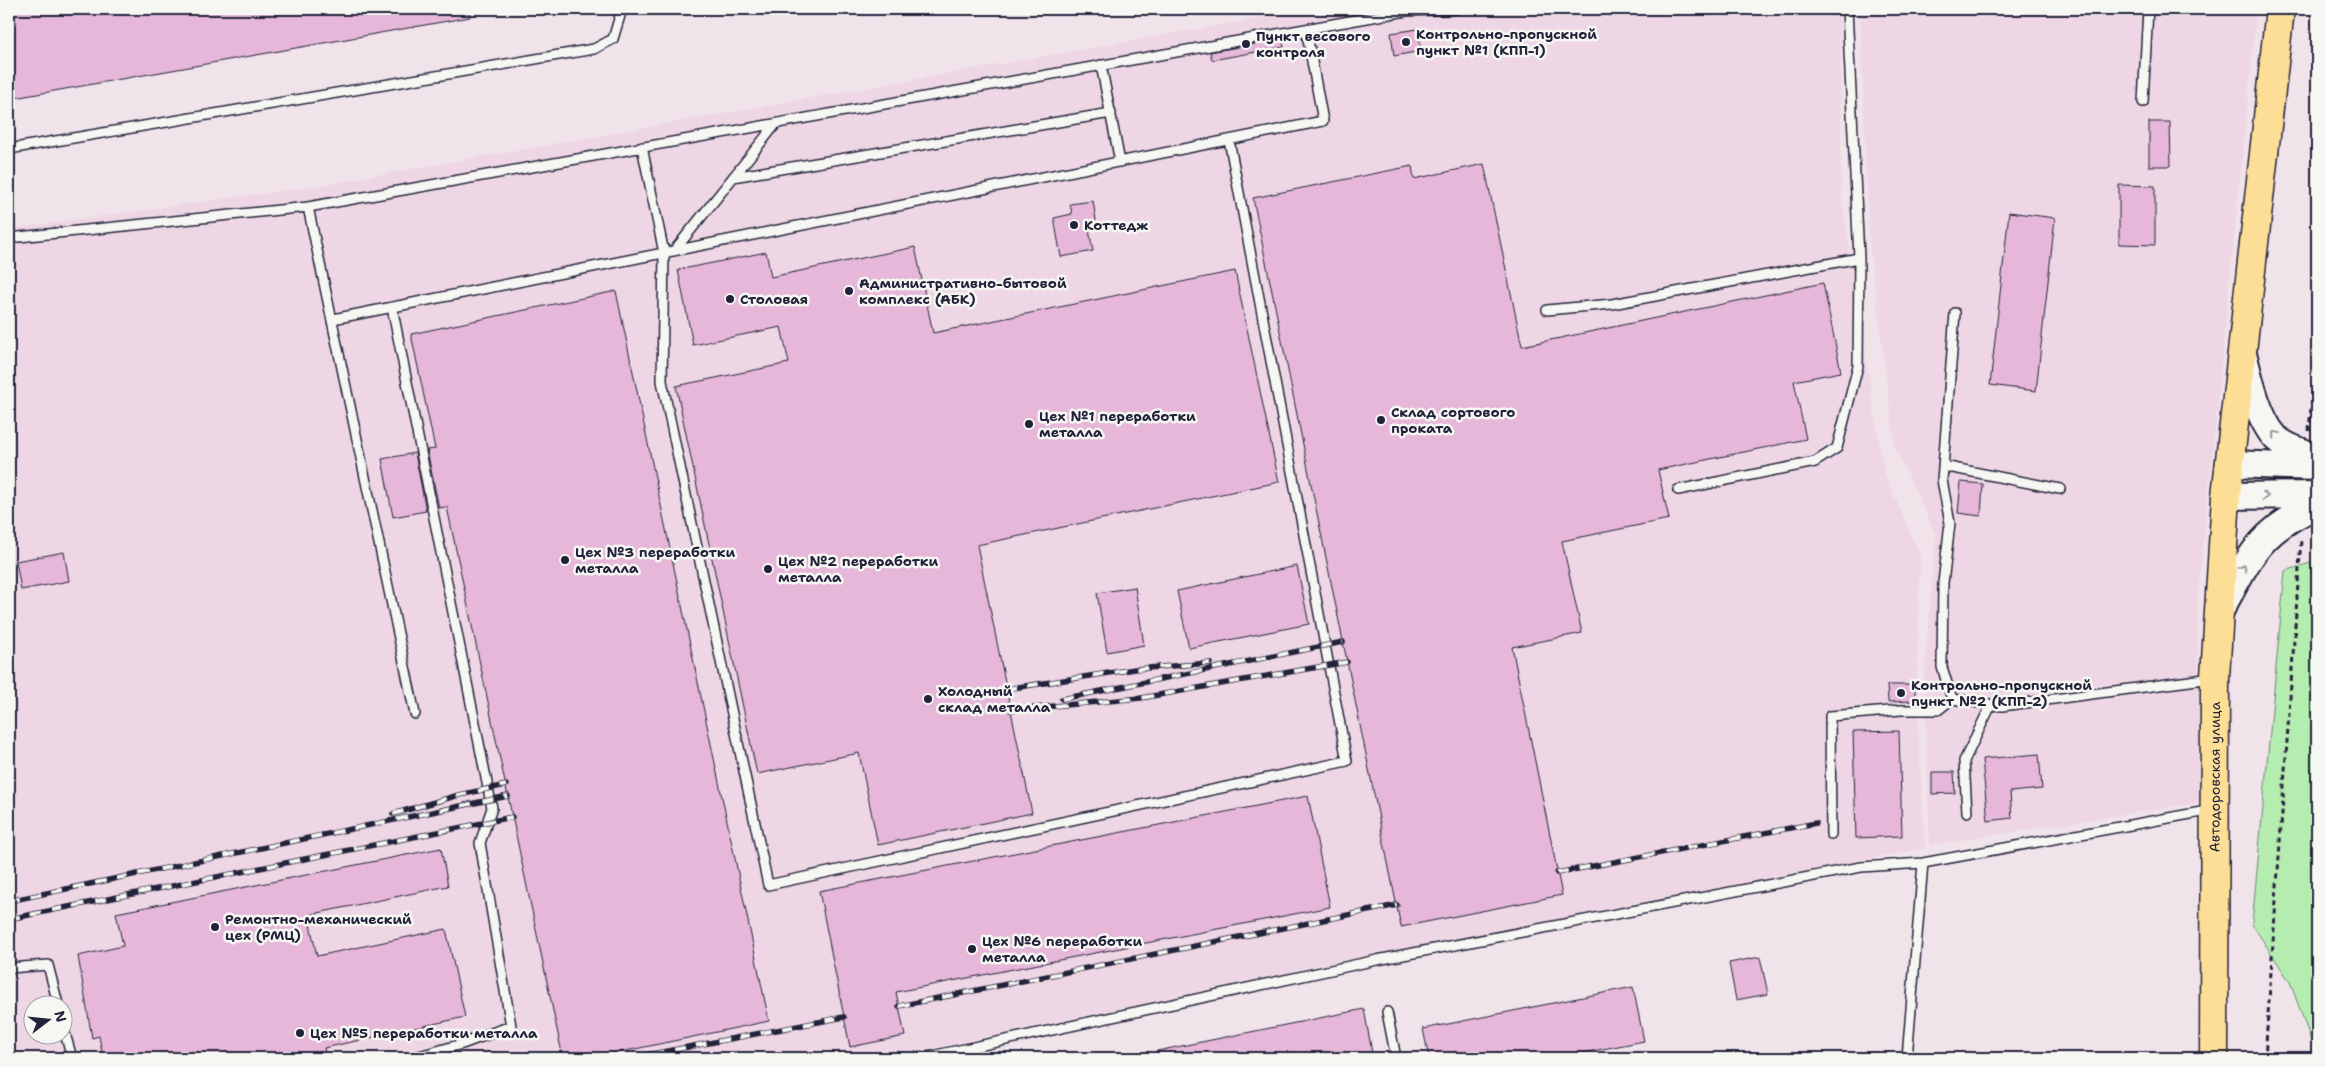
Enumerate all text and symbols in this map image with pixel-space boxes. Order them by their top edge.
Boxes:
place label: Контрольно-пропускной пункт №1 (КПП-1) [1416,25,1597,59]
place label: Пункт весового контроля [1256,27,1371,61]
marker: Контрольно-пропускной пункт №1 (КПП-1) [1400,36,1412,48]
marker: Пункт весового контроля [1240,38,1252,50]
place label: Коттедж [1084,216,1148,234]
marker: Коттедж [1068,219,1080,231]
place label: Административно-бытовой комплекс (АБК) [859,274,1067,308]
marker: Административно-бытовой комплекс (АБК) [843,285,855,297]
place label: Столовая [740,290,808,308]
marker: Столовая [724,293,736,305]
place label: Склад сортового проката [1391,403,1515,437]
place label: Цех №1 переработки металла [1039,407,1196,441]
marker: Склад сортового проката [1375,414,1387,426]
marker: Цех №1 переработки металла [1023,418,1035,430]
one-way arrow [2273,431,2281,440]
one-way arrow [2261,490,2269,501]
place label: Цех №3 переработки металла [575,543,735,577]
place label: Цех №2 переработки металла [778,552,938,586]
marker: Цех №3 переработки металла [559,554,571,566]
marker: Цех №2 переработки металла [762,563,774,575]
one-way arrow [2237,564,2247,573]
place label: Контрольно-пропускной пункт №2 (КПП-2) [1911,676,2092,710]
place label: Холодный склад металла [938,682,1051,716]
marker: Контрольно-пропускной пункт №2 (КПП-2) [1895,687,1907,699]
marker: Холодный склад металла [922,693,934,705]
street label: Автодоровская улица [2206,701,2224,852]
place label: Ремонтно-механический цех (РМЦ) [225,910,412,944]
marker: Ремонтно-механический цех (РМЦ) [209,921,221,933]
place label: Цех №6 переработки металла [982,932,1142,966]
marker: Цех №6 переработки металла [966,943,978,955]
north arrow [22,994,72,1044]
text: N [50,1009,71,1024]
place label: Цех №5 переработки металла [310,1024,538,1042]
marker: Цех №5 переработки металла [294,1027,306,1039]

